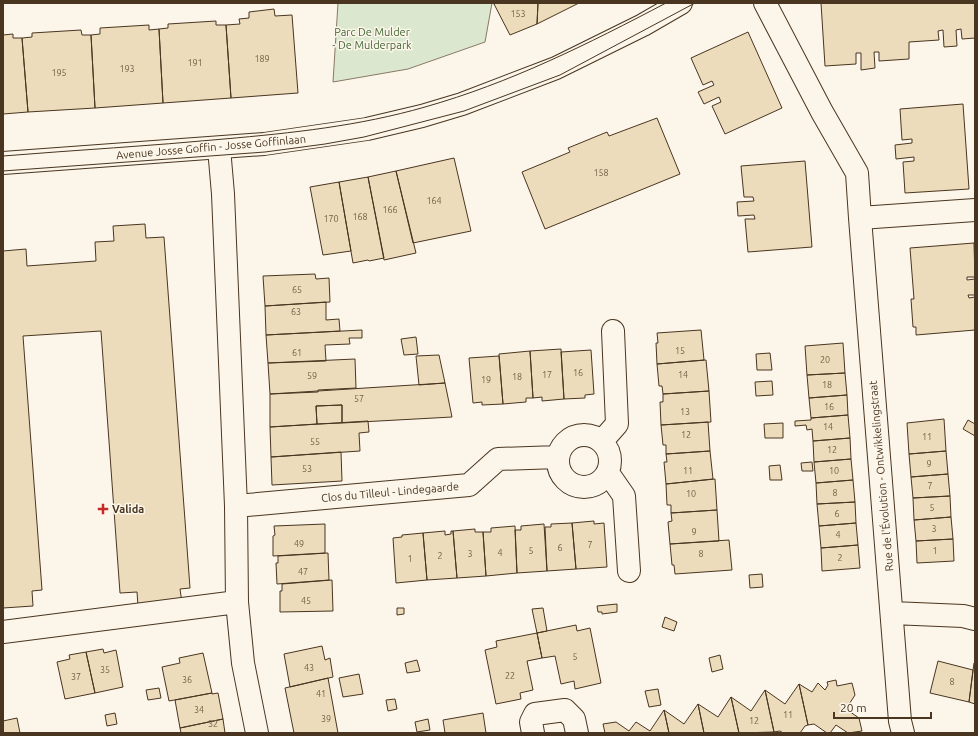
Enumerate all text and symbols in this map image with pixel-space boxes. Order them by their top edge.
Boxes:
house number: 153 [510,9,526,19]
park label: Parc De Mulder - De Mulderpark [332,26,412,51]
house number: 189 [254,54,270,64]
house number: 191 [187,58,203,68]
house number: 193 [119,64,135,74]
house number: 195 [51,68,67,78]
street label: Avenue Josse Goffin - Josse Goffinlaan [116,133,306,161]
house number: 158 [593,168,609,178]
house number: 164 [426,196,442,206]
house number: 166 [382,205,398,215]
house number: 168 [352,212,368,222]
house number: 170 [323,214,339,224]
house number: 65 [292,285,302,295]
house number: 63 [291,307,301,317]
house number: 15 [675,346,685,356]
house number: 61 [292,348,302,358]
house number: 20 [820,355,830,365]
house number: 16 [573,368,583,378]
house number: 17 [542,370,552,380]
house number: 14 [678,370,688,380]
house number: 59 [307,371,317,381]
house number: 18 [512,372,522,382]
house number: 19 [481,375,491,385]
street label: Rue de l'Évolution - Ontwikkelingstraat [866,379,895,572]
house number: 18 [822,380,832,390]
house number: 57 [354,394,364,404]
house number: 16 [824,402,834,412]
house number: 13 [680,407,690,417]
house number: 14 [823,422,833,432]
house number: 12 [681,430,691,440]
house number: 11 [922,432,932,442]
house number: 55 [310,437,320,447]
house number: 12 [827,445,837,455]
house number: 9 [926,459,932,469]
house number: 53 [302,464,312,474]
house number: 11 [683,466,693,476]
house number: 10 [829,466,839,476]
street label: Clos du Tilleul - Lindegaarde [321,480,459,504]
house number: 7 [927,481,933,491]
house number: 8 [832,488,838,498]
house number: 10 [686,489,696,499]
marker: Valida [97,503,109,515]
place label: Valida [112,503,144,515]
house number: 5 [929,503,935,513]
house number: 6 [834,509,840,519]
house number: 3 [931,524,937,534]
house number: 9 [691,527,697,537]
house number: 4 [835,530,841,540]
house number: 49 [294,539,304,549]
house number: 7 [587,540,593,550]
house number: 6 [557,543,563,553]
house number: 5 [528,546,534,556]
house number: 1 [932,546,938,556]
house number: 4 [497,548,503,558]
house number: 3 [467,549,473,559]
house number: 8 [698,549,704,559]
house number: 2 [437,551,443,561]
house number: 2 [837,553,843,563]
house number: 1 [407,554,413,564]
house number: 47 [298,567,308,577]
house number: 45 [301,596,311,606]
house number: 5 [572,652,578,662]
house number: 43 [304,663,314,673]
house number: 35 [100,665,110,675]
house number: 22 [505,671,515,681]
house number: 37 [71,672,81,682]
house number: 36 [182,675,192,685]
house number: 8 [949,677,955,687]
house number: 41 [316,689,326,699]
scale bar [834,694,931,720]
text: 20 m [840,701,867,714]
house number: 34 [194,705,204,715]
house number: 11 [783,710,793,720]
house number: 39 [321,714,331,724]
house number: 12 [749,716,759,726]
house number: 32 [208,719,218,729]

